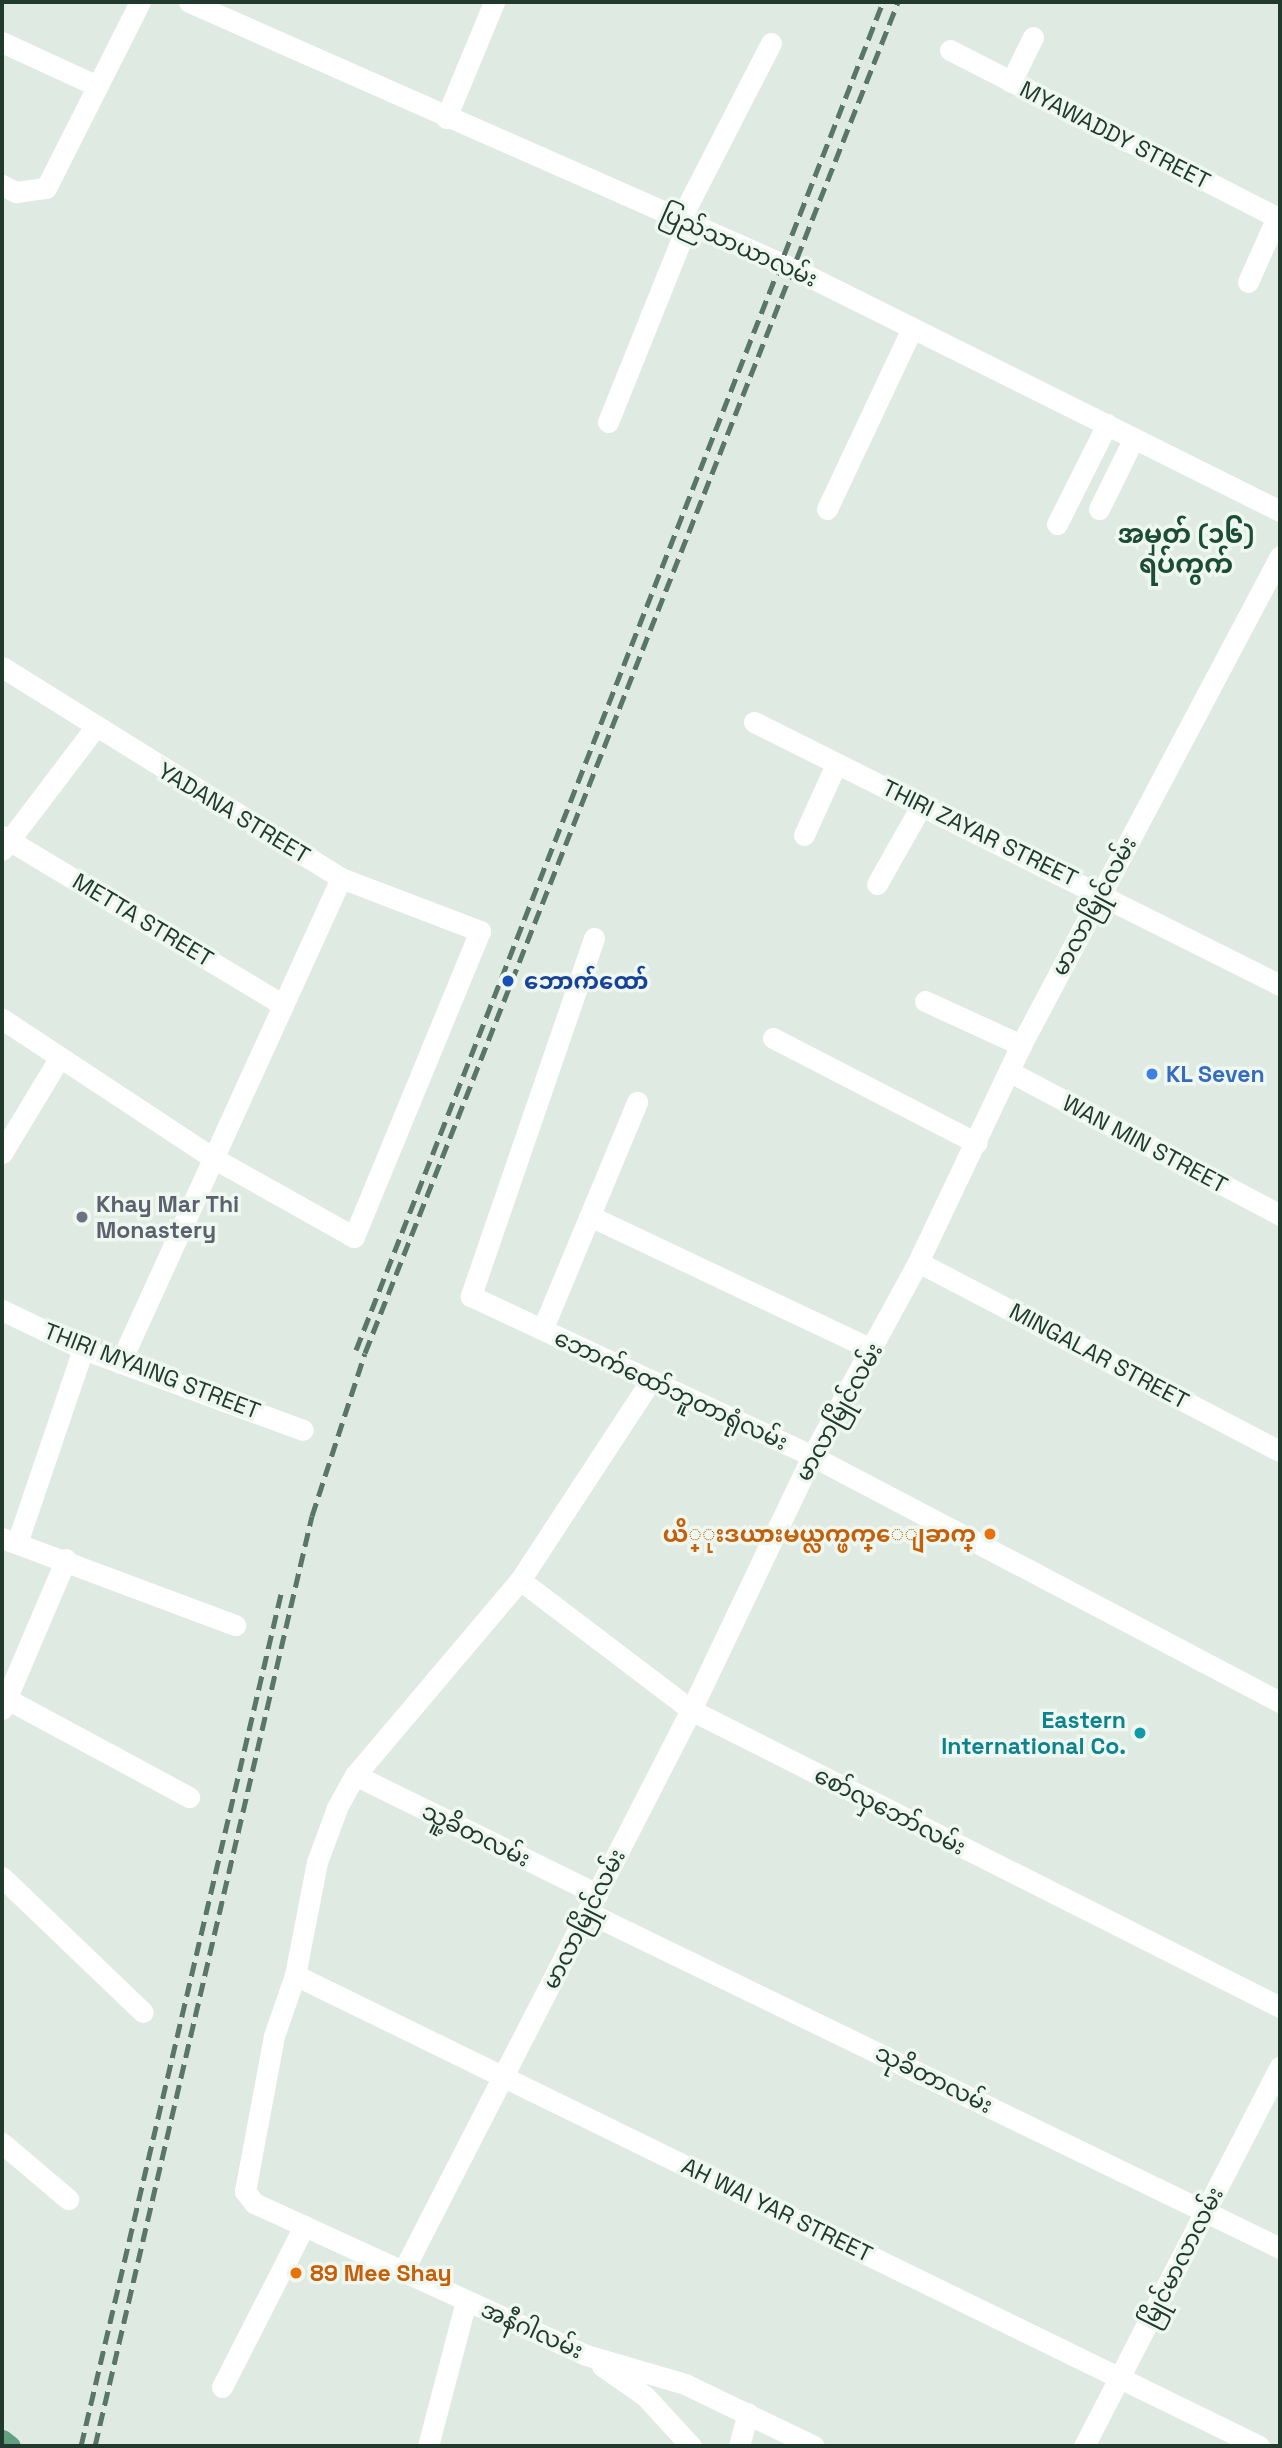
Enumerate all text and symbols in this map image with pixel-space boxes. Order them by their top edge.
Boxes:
street label: MYAWADDY STREET [1015,75,1215,195]
street label: ပြည်သာယာလမ်း [656,199,822,293]
district label: အမှတ် (၁၆) ရပ်ကွက် [1118,519,1254,580]
street label: YADANA STREET [153,757,315,869]
street label: THIRI ZAYAR STREET [878,774,1082,892]
street label: မာလာမြိုင်လမ်း [1046,832,1142,980]
street label: METTA STREET [68,867,218,973]
place label: ဘောက်ထော် [524,967,648,995]
marker: ဘောက်ထော် [498,971,518,991]
place label: KL Seven [1166,1060,1265,1088]
marker: KL Seven [1144,1066,1160,1082]
street label: WAN MIN STREET [1058,1089,1232,1199]
place label: Khay Mar Thi Monastery [96,1190,240,1244]
marker: Khay Mar Thi Monastery [74,1209,90,1225]
street label: MINGALAR STREET [1005,1297,1193,1415]
street label: THIRI MYAING STREET [40,1317,264,1425]
street label: ဘောက်ထော်ဘူတာရုံလမ်း [550,1324,792,1456]
street label: မာလာမြိုင်လမ်း [790,1338,888,1486]
place label: ယိ္ုးဒယားမယ္လက္ဖက္ေျခာက္ [663,1520,976,1548]
marker: ယိ္ုးဒယားမယ္လက္ဖက္ေျခာက္ [982,1526,998,1542]
place label: Eastern International Co. [941,1706,1126,1760]
marker: Eastern International Co. [1132,1725,1148,1741]
street label: စော်လှဘော်လမ်း [810,1761,970,1861]
street label: သူ့ခိတလမ်း [417,1797,535,1873]
street label: မာလာမြိုင်လမ်း [537,1844,631,1994]
street label: သုခိတာလမ်း [871,2039,997,2119]
street label: AH WAI YAR STREET [677,2152,877,2268]
street label: မြိုင်မာလာလမ်း [1135,2182,1229,2332]
place label: 89 Mee Shay [310,2259,452,2287]
marker: 89 Mee Shay [288,2265,304,2281]
street label: အနီဂါလမ်း [477,2295,587,2365]

